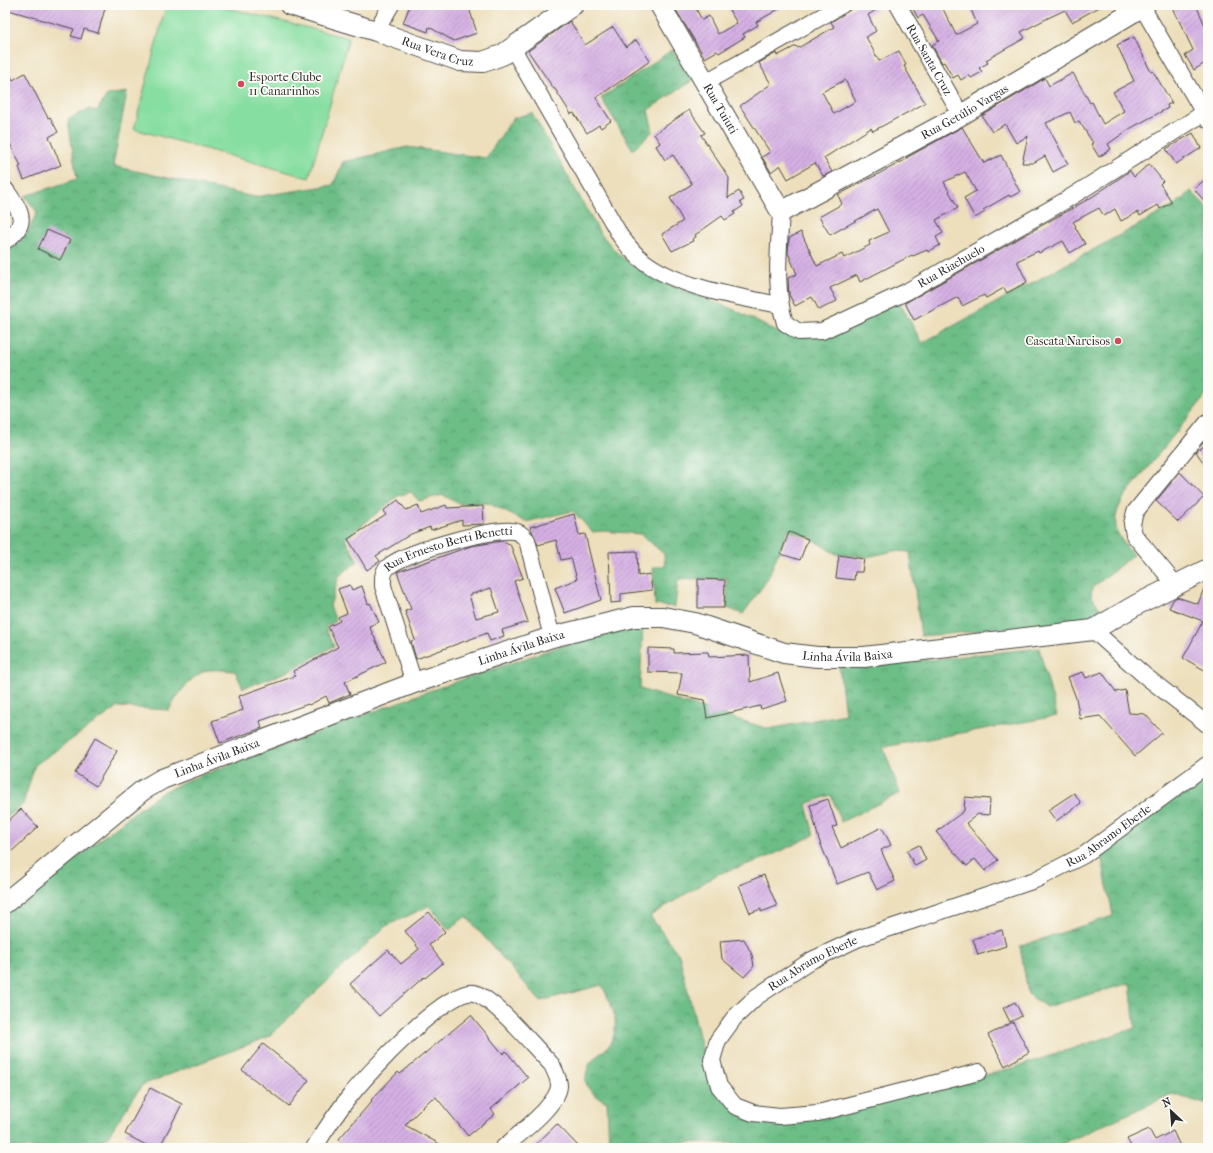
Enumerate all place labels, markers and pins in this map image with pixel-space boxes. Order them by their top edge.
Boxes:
place label: Esporte Clube 11 Canarinhos [249,70,322,98]
marker: Esporte Clube 11 Canarinhos [236,79,246,89]
place label: Cascata Narcisos [1025,334,1111,348]
marker: Cascata Narcisos [1113,336,1123,346]

